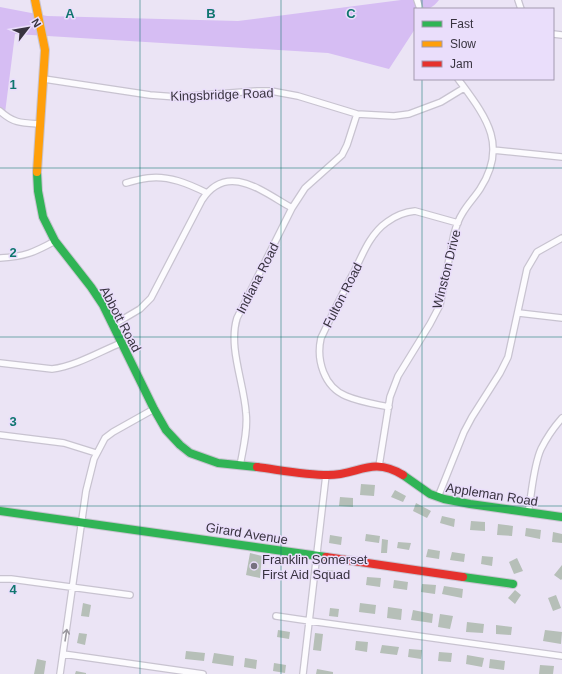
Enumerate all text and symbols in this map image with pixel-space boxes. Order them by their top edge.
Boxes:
text: A [65,6,75,21]
text: B [206,6,216,21]
text: C [346,6,356,21]
north arrow [8,8,48,48]
legend [414,8,554,80]
text: N [29,16,44,29]
text: Fast [450,17,474,31]
text: Slow [450,37,476,51]
text: Jam [450,57,473,71]
text: 1 [9,77,17,92]
street label: Kingsbridge Road [170,85,274,104]
street label: Winston Drive [429,228,464,310]
street label: Indiana Road [233,240,282,316]
text: 2 [9,245,17,260]
street label: Fulton Road [320,260,365,330]
street label: Abbott Road [97,284,144,355]
text: 3 [9,414,17,429]
street label: Appleman Road [445,480,539,509]
street label: Girard Avenue [205,520,289,547]
place label: Franklin Somerset First Aid Squad [262,552,368,582]
marker: Franklin Somerset First Aid Squad [249,561,259,571]
text: 4 [9,582,17,597]
one-way arrow [62,629,70,642]

